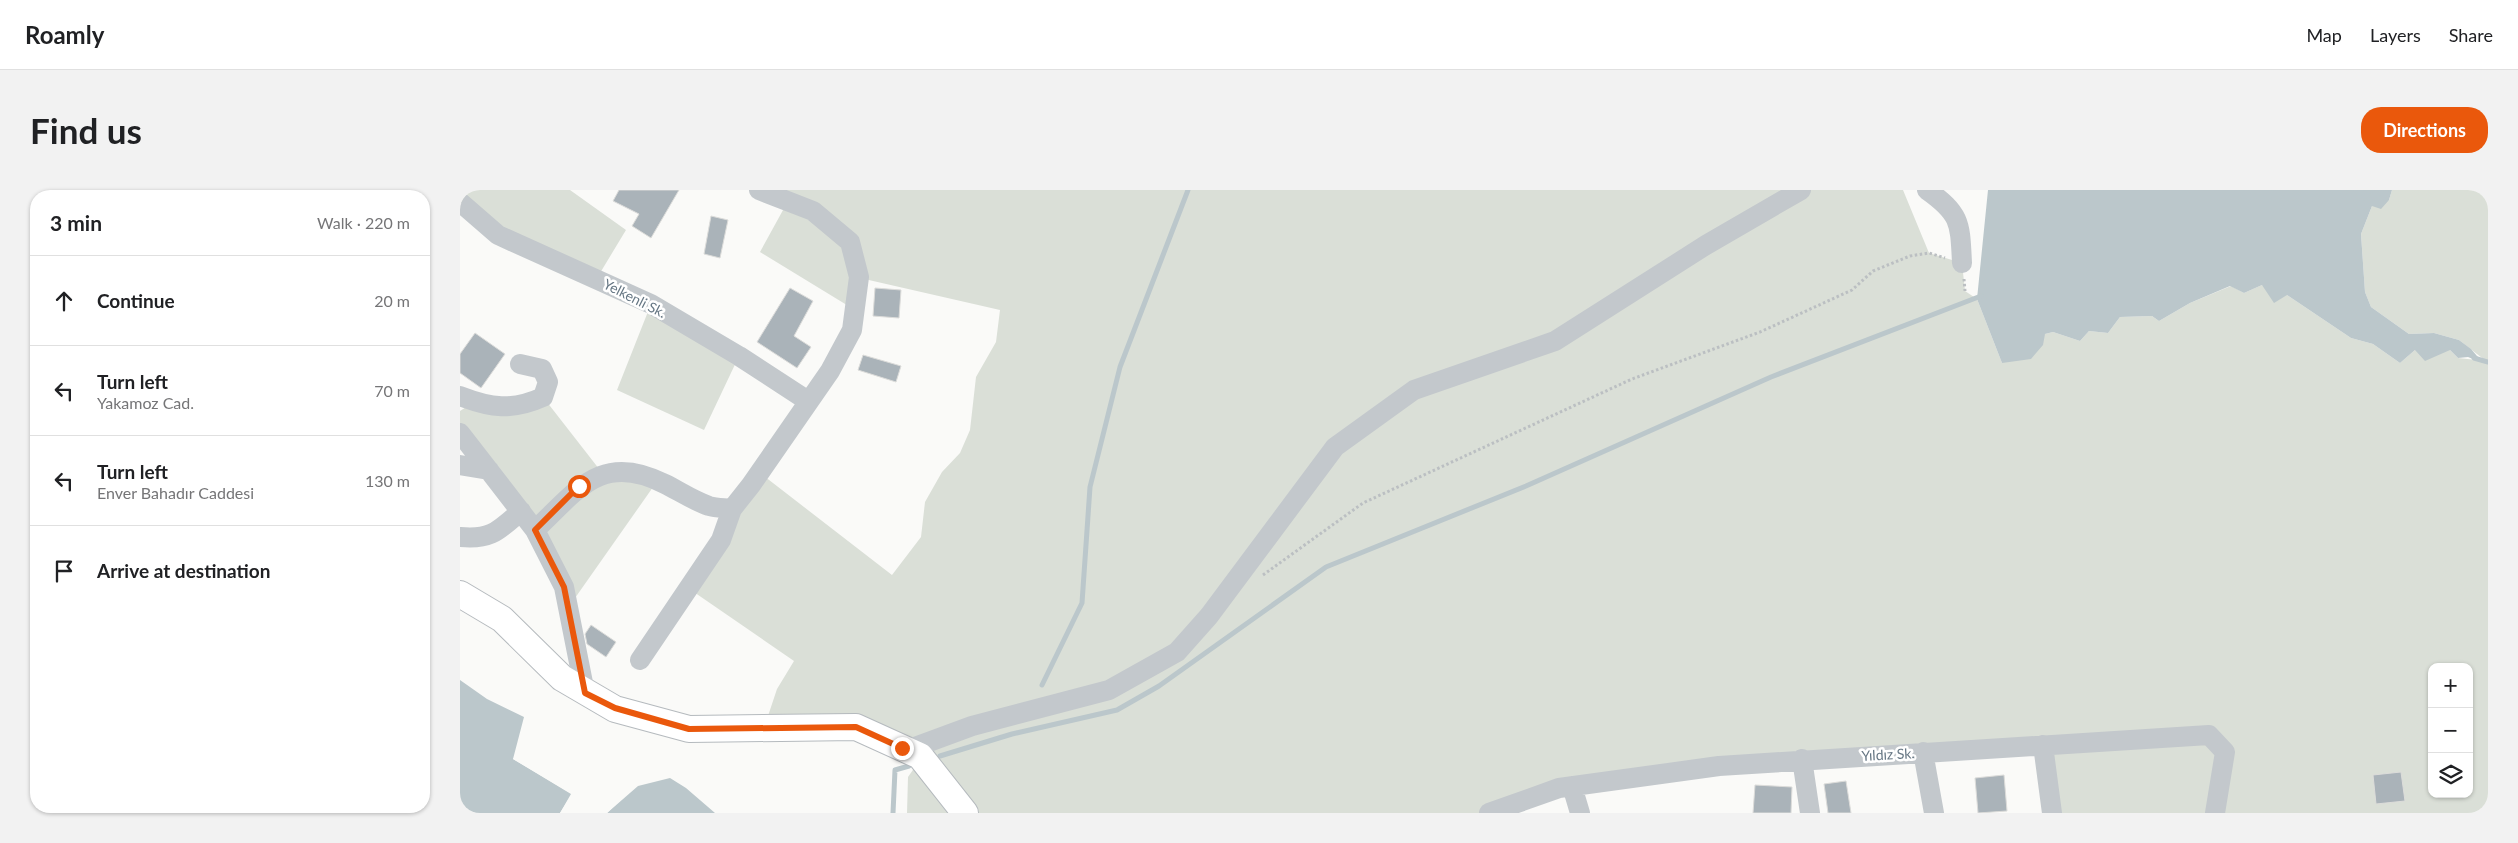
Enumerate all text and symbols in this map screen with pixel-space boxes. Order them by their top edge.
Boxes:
text: Roamly [25,20,104,49]
text: Map [2306,24,2342,46]
text: Layers [2370,24,2421,46]
text: Share [2449,24,2493,46]
button: Directions [2361,107,2488,153]
text: Find us [30,109,142,151]
text: 3 min [50,210,102,235]
text: Walk · 220 m [317,213,410,232]
street label: Yelkenli Sk. [601,275,669,321]
icon: ahead [50,287,78,315]
text: Continue [97,289,175,312]
text: 20 m [374,291,410,310]
text: Turn left [97,370,168,393]
icon: left [50,377,78,405]
text: 70 m [374,381,410,400]
text: Yakamoz Cad. [97,393,194,412]
text: Turn left [97,460,168,483]
icon: left [50,467,78,495]
text: 130 m [365,471,410,490]
route start [568,475,591,498]
text: Enver Bahadır Caddesi [97,483,254,502]
icon: arrive [50,557,78,585]
text: Arrive at destination [97,559,270,582]
map controls [2428,663,2473,798]
button: + [2428,663,2473,708]
button: − [2428,708,2473,753]
route end [891,737,914,760]
street label: Yıldız Sk. [1861,744,1915,764]
button: layers [2428,753,2473,798]

